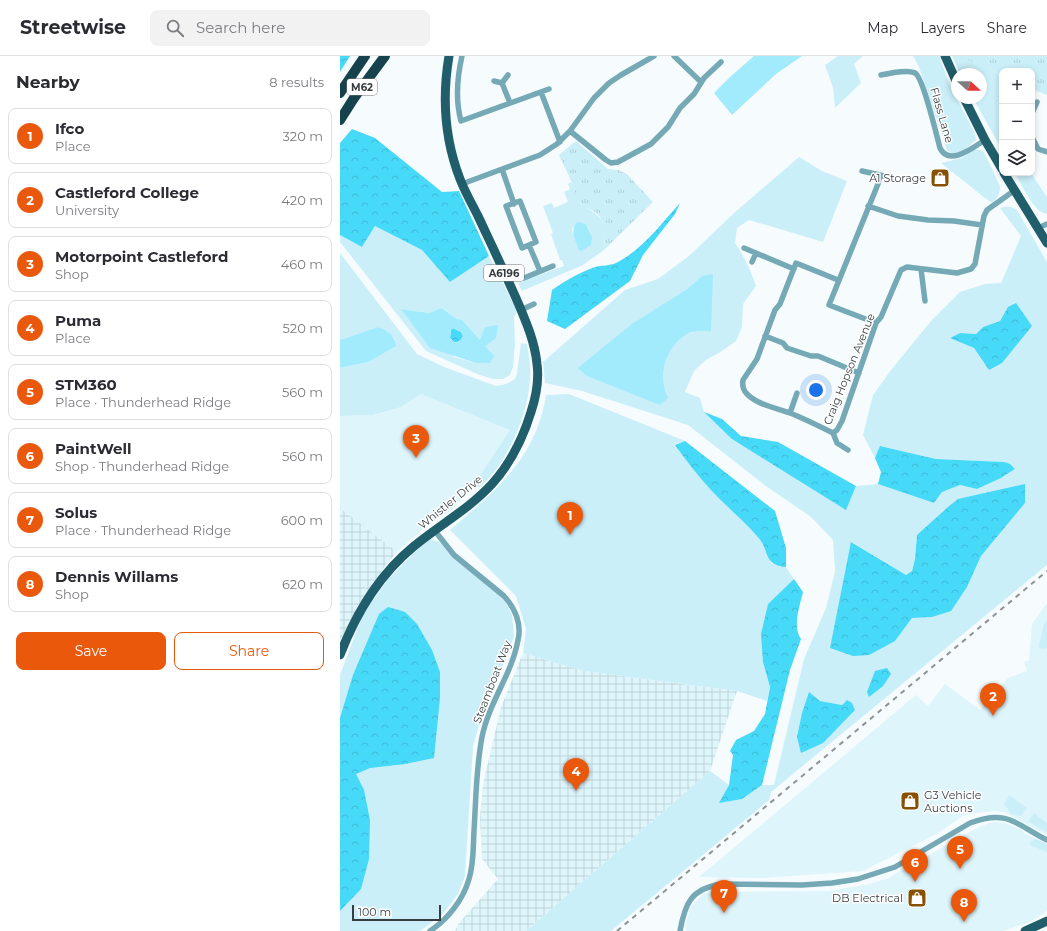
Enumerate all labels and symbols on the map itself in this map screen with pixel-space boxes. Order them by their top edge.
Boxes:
north arrow [951,68,987,104]
road number: M62 [347,79,377,95]
street label: Flass Lane [927,86,957,145]
shop icon: A1 Storage [929,167,951,189]
place label: A1 Storage [869,171,926,185]
road number: A6196 [484,265,524,281]
street label: Craig Hopson Avenue [820,311,878,427]
your location [806,380,826,400]
pin: 3 [403,425,429,458]
street label: Whistler Drive [415,472,485,532]
pin: 1 [557,502,583,535]
street label: Steamboat Way [470,639,514,725]
pin: 2 [980,683,1006,716]
pin: 4 [563,758,589,791]
place label: G3 Vehicle Auctions [924,788,982,815]
shop icon: G3 Vehicle Auctions [899,790,921,812]
pin: 5 [947,836,973,869]
pin: 6 [902,849,928,882]
pin: 7 [711,880,737,913]
shop icon: DB Electrical [906,887,928,909]
pin: 8 [951,889,977,922]
place label: DB Electrical [832,891,903,905]
scale bar [352,903,441,922]

